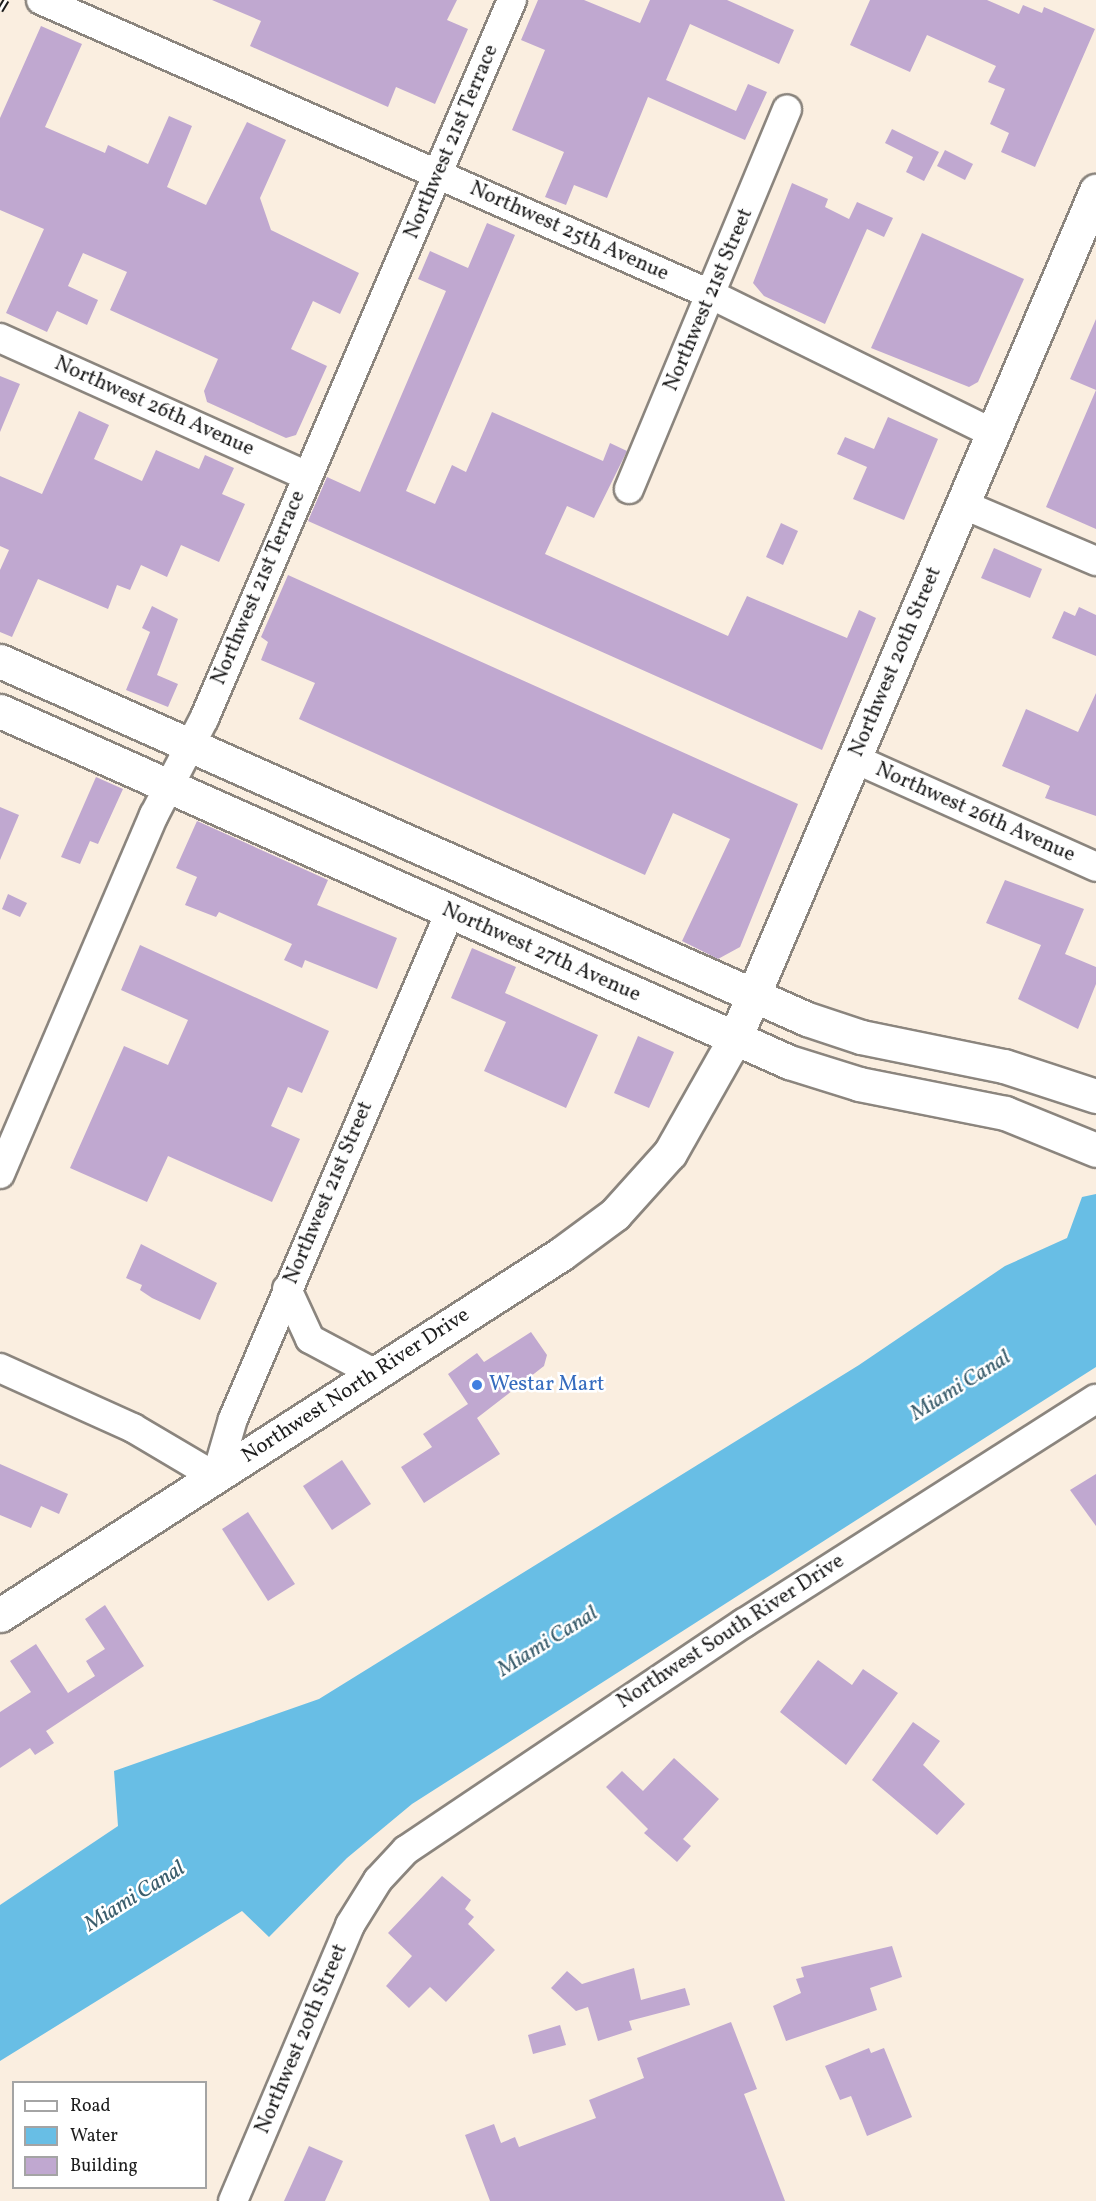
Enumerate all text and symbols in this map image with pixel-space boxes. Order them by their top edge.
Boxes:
street label: Northwest 21st Terrace [400,41,504,243]
street label: Northwest 25th Avenue [466,177,672,287]
street label: Northwest 21st Street [659,205,759,395]
street label: Northwest 26th Avenue [50,352,258,462]
street label: Northwest 21st Terrace [207,487,311,689]
street label: Northwest 20th Street [845,563,947,761]
street label: Northwest 26th Avenue [871,758,1079,868]
street label: Northwest 27th Avenue [438,898,644,1008]
street label: Northwest 21st Street [279,1098,379,1288]
street label: Northwest North River Drive [237,1303,475,1469]
water label: Miami Canal [906,1345,1016,1427]
place label: Westar Mart [489,1372,604,1398]
marker: Westar Mart [470,1378,484,1392]
street label: Northwest South River Drive [613,1549,849,1715]
water label: Miami Canal [493,1601,603,1683]
water label: Miami Canal [80,1856,190,1938]
street label: Northwest 20th Street [251,1940,353,2138]
legend [12,2081,207,2189]
text: Road [70,2094,111,2119]
text: Water [70,2124,118,2149]
text: Building [70,2154,138,2179]

